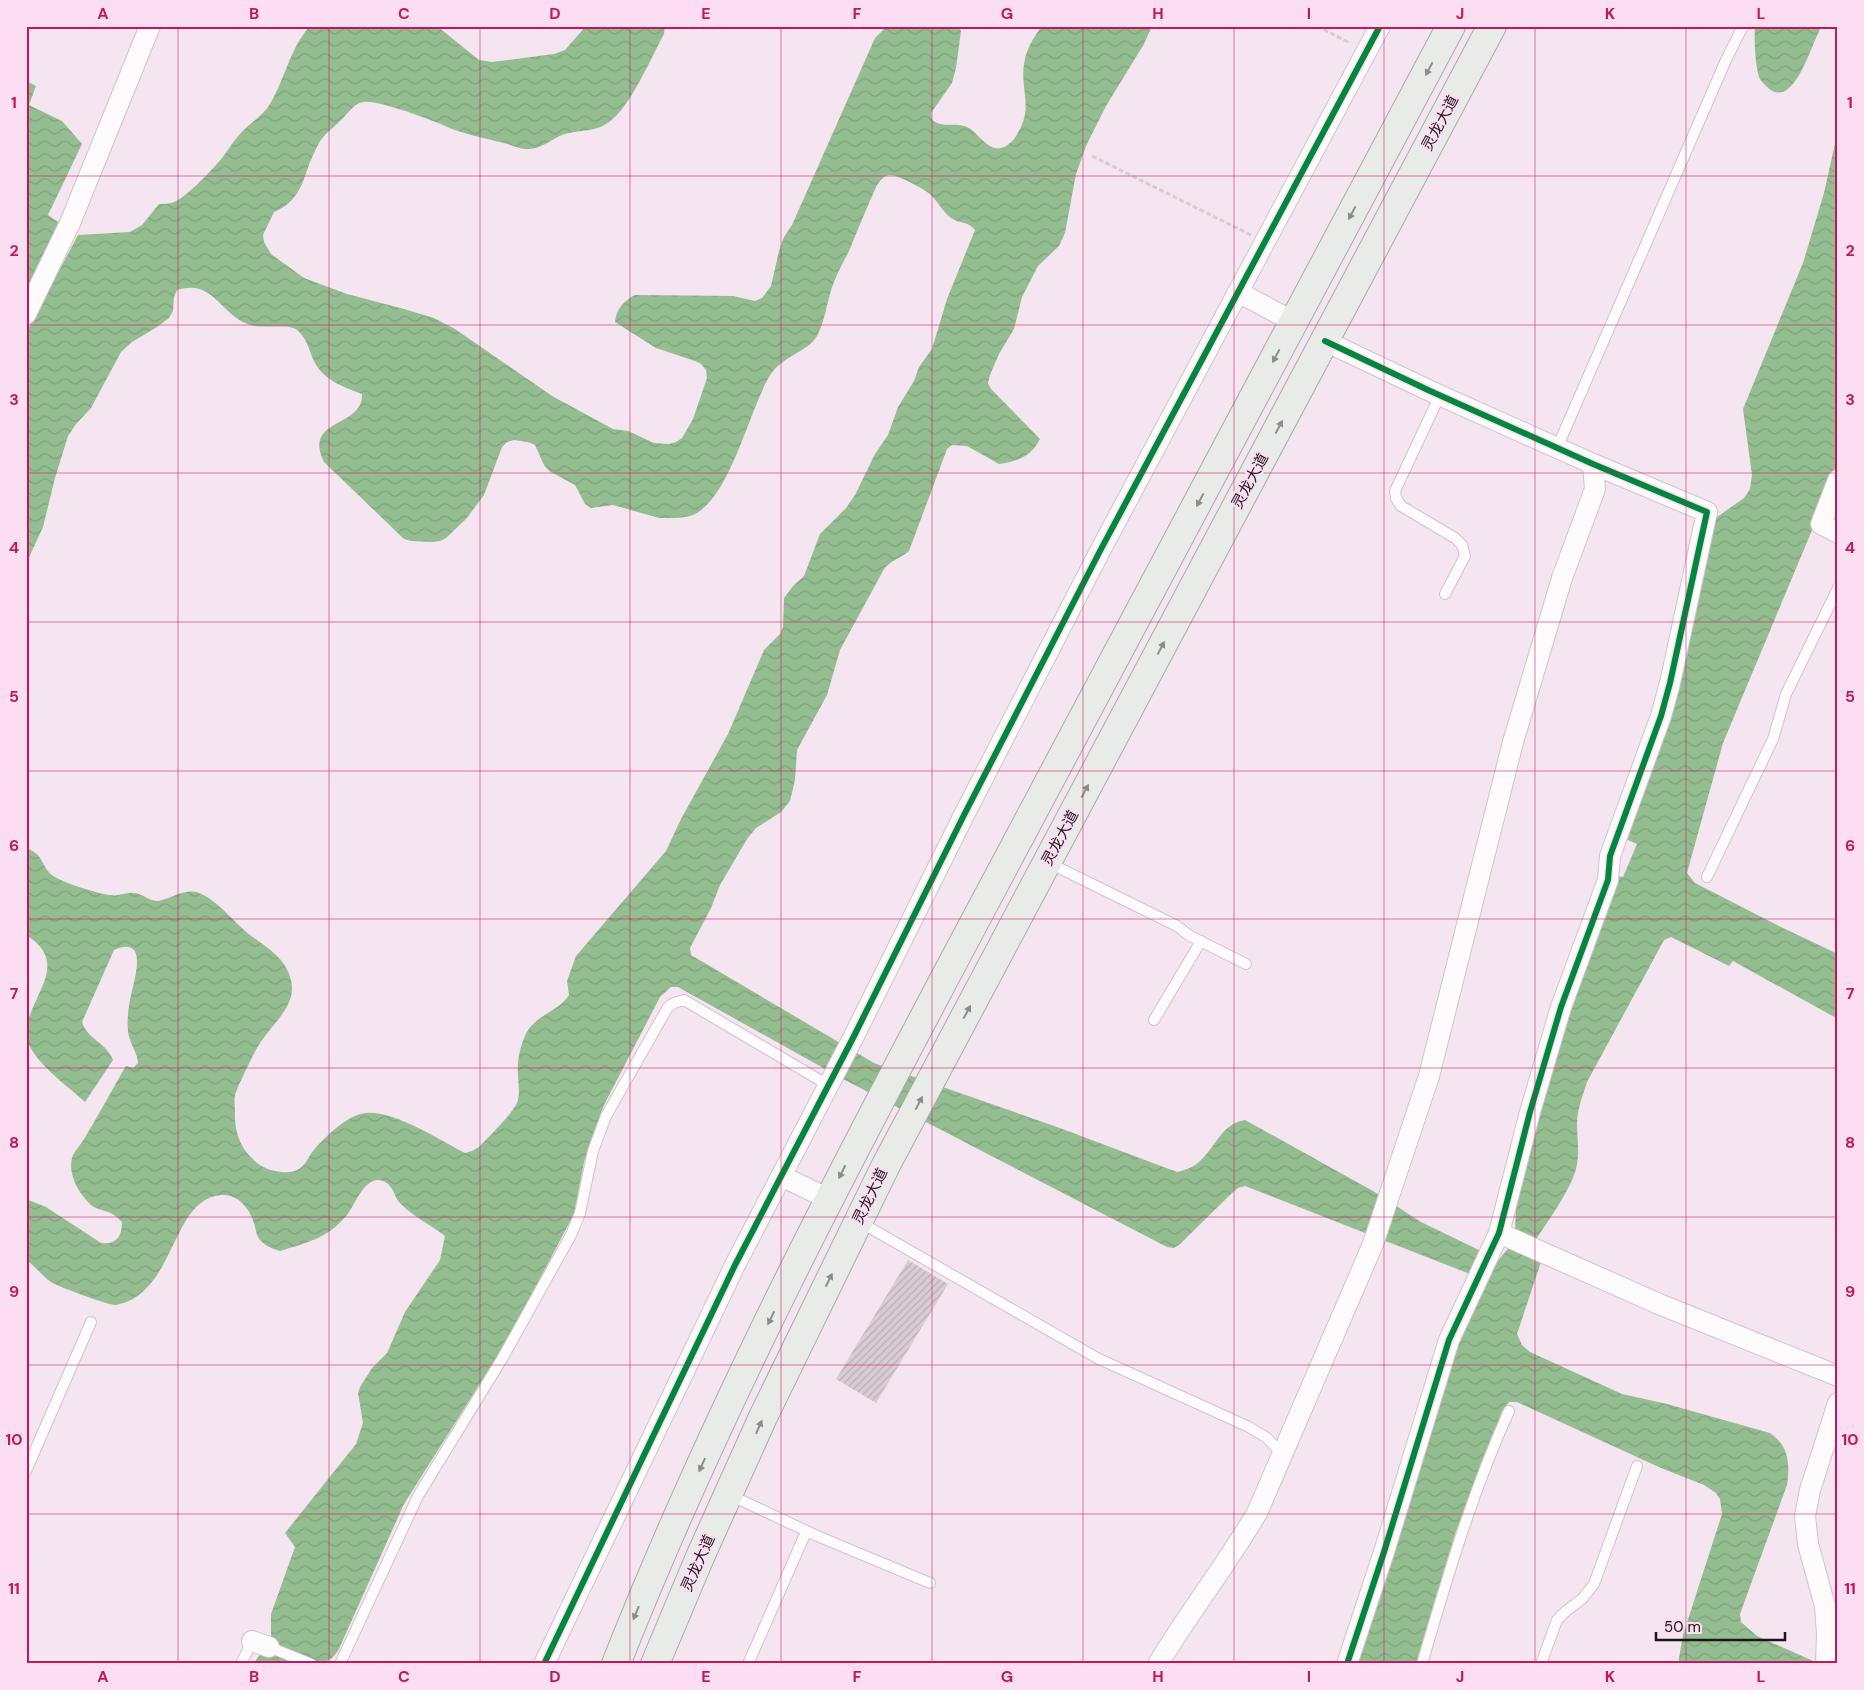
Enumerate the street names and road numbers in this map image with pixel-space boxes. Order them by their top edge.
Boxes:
street label: 灵龙大道 [1417,92,1463,154]
street label: 灵龙大道 [1227,450,1273,512]
street label: 灵龙大道 [1037,807,1083,869]
street label: 灵龙大道 [848,1165,892,1227]
street label: 灵龙大道 [677,1532,719,1594]

